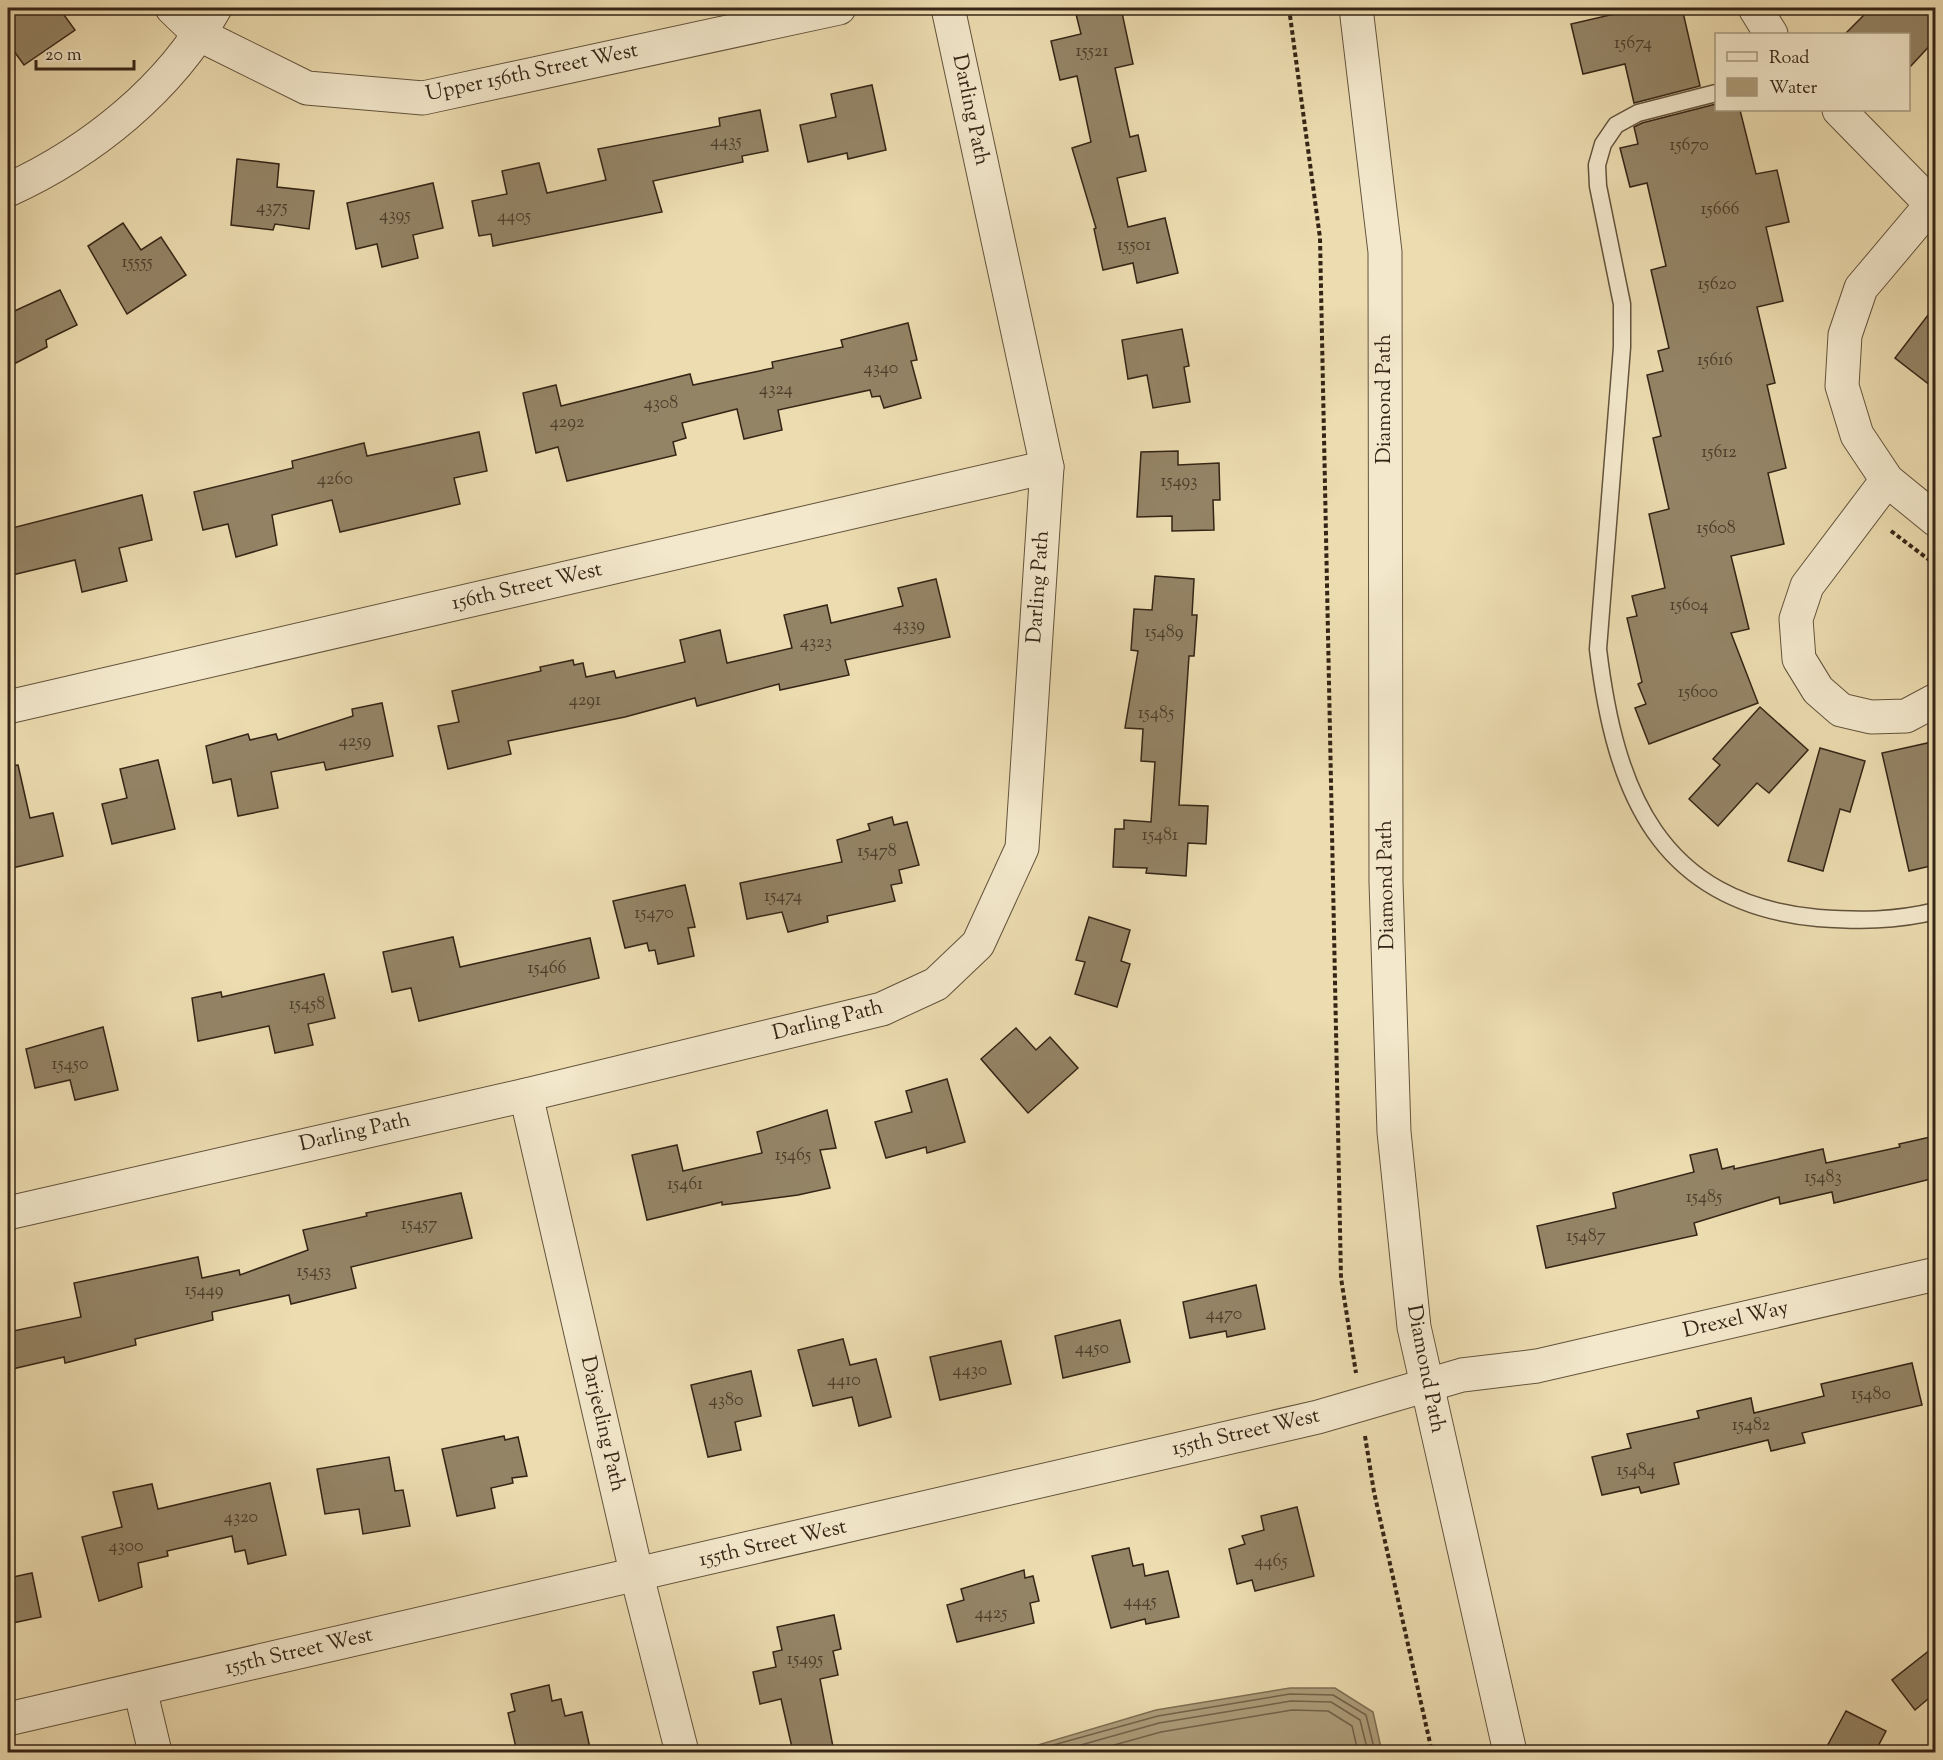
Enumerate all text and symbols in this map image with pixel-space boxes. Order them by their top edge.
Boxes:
house number: 15674 [1614,31,1652,57]
scale bar [36,33,134,71]
legend [1715,33,1910,111]
street label: Upper 156th Street West [423,36,641,110]
house number: 15521 [1075,39,1109,65]
text: 20 m [45,43,82,69]
text: Road [1769,46,1809,72]
street label: Darling Path [944,52,996,168]
text: Water [1769,76,1818,102]
house number: 4435 [710,129,742,155]
house number: 15670 [1669,133,1709,159]
house number: 4375 [256,195,288,221]
house number: 15666 [1700,197,1740,223]
house number: 4395 [379,203,411,229]
house number: 4405 [497,204,531,230]
house number: 15501 [1117,233,1151,259]
house number: 15555 [121,250,153,276]
house number: 15620 [1698,272,1737,298]
street label: Diamond Path [1370,334,1400,464]
house number: 15616 [1697,348,1733,374]
house number: 4340 [864,356,898,382]
house number: 4324 [759,377,793,403]
house number: 4308 [644,391,678,417]
house number: 4292 [550,410,585,436]
house number: 15612 [1701,440,1737,466]
house number: 4260 [317,467,353,493]
house number: 15493 [1160,469,1198,495]
house number: 15608 [1696,516,1736,542]
street label: Darling Path [1020,530,1058,644]
street label: 156th Street West [449,555,605,619]
house number: 15604 [1670,593,1708,619]
house number: 4339 [893,613,925,639]
house number: 15489 [1144,620,1184,646]
house number: 4323 [800,630,832,656]
house number: 15600 [1678,680,1718,706]
house number: 4291 [569,688,601,714]
house number: 15485 [1138,701,1174,727]
house number: 4259 [339,729,371,755]
street label: Diamond Path [1371,820,1403,950]
house number: 15481 [1142,823,1178,849]
house number: 15478 [857,839,897,865]
house number: 15474 [764,884,802,910]
house number: 15470 [634,901,674,927]
house number: 15466 [527,956,567,982]
house number: 15458 [289,992,325,1018]
street label: Darling Path [770,993,886,1049]
house number: 15450 [51,1052,89,1078]
street label: Darling Path [297,1106,413,1160]
house number: 15465 [775,1143,811,1169]
house number: 15483 [1804,1165,1842,1191]
house number: 15461 [667,1172,703,1198]
house number: 15485 [1686,1185,1722,1211]
house number: 15457 [401,1212,437,1238]
house number: 15487 [1566,1224,1606,1250]
house number: 15453 [297,1259,331,1285]
house number: 15449 [184,1278,224,1304]
street label: Drexel Way [1680,1293,1792,1347]
house number: 4470 [1206,1302,1242,1328]
street label: Diamond Path [1398,1302,1452,1436]
house number: 4450 [1075,1336,1109,1362]
street label: Darjeeling Path [572,1353,632,1495]
house number: 4430 [953,1358,987,1384]
house number: 4410 [827,1368,861,1394]
house number: 15480 [1851,1382,1891,1408]
house number: 4380 [709,1388,743,1414]
street label: 155th Street West [1169,1401,1323,1465]
house number: 15482 [1732,1413,1771,1439]
house number: 15484 [1616,1458,1656,1484]
house number: 4320 [224,1505,258,1531]
street label: 155th Street West [696,1512,850,1576]
house number: 4300 [108,1534,144,1560]
house number: 4465 [1254,1549,1288,1575]
house number: 4445 [1123,1589,1157,1615]
house number: 4425 [975,1601,1007,1627]
street label: 155th Street West [222,1620,376,1684]
house number: 15495 [787,1647,823,1673]

